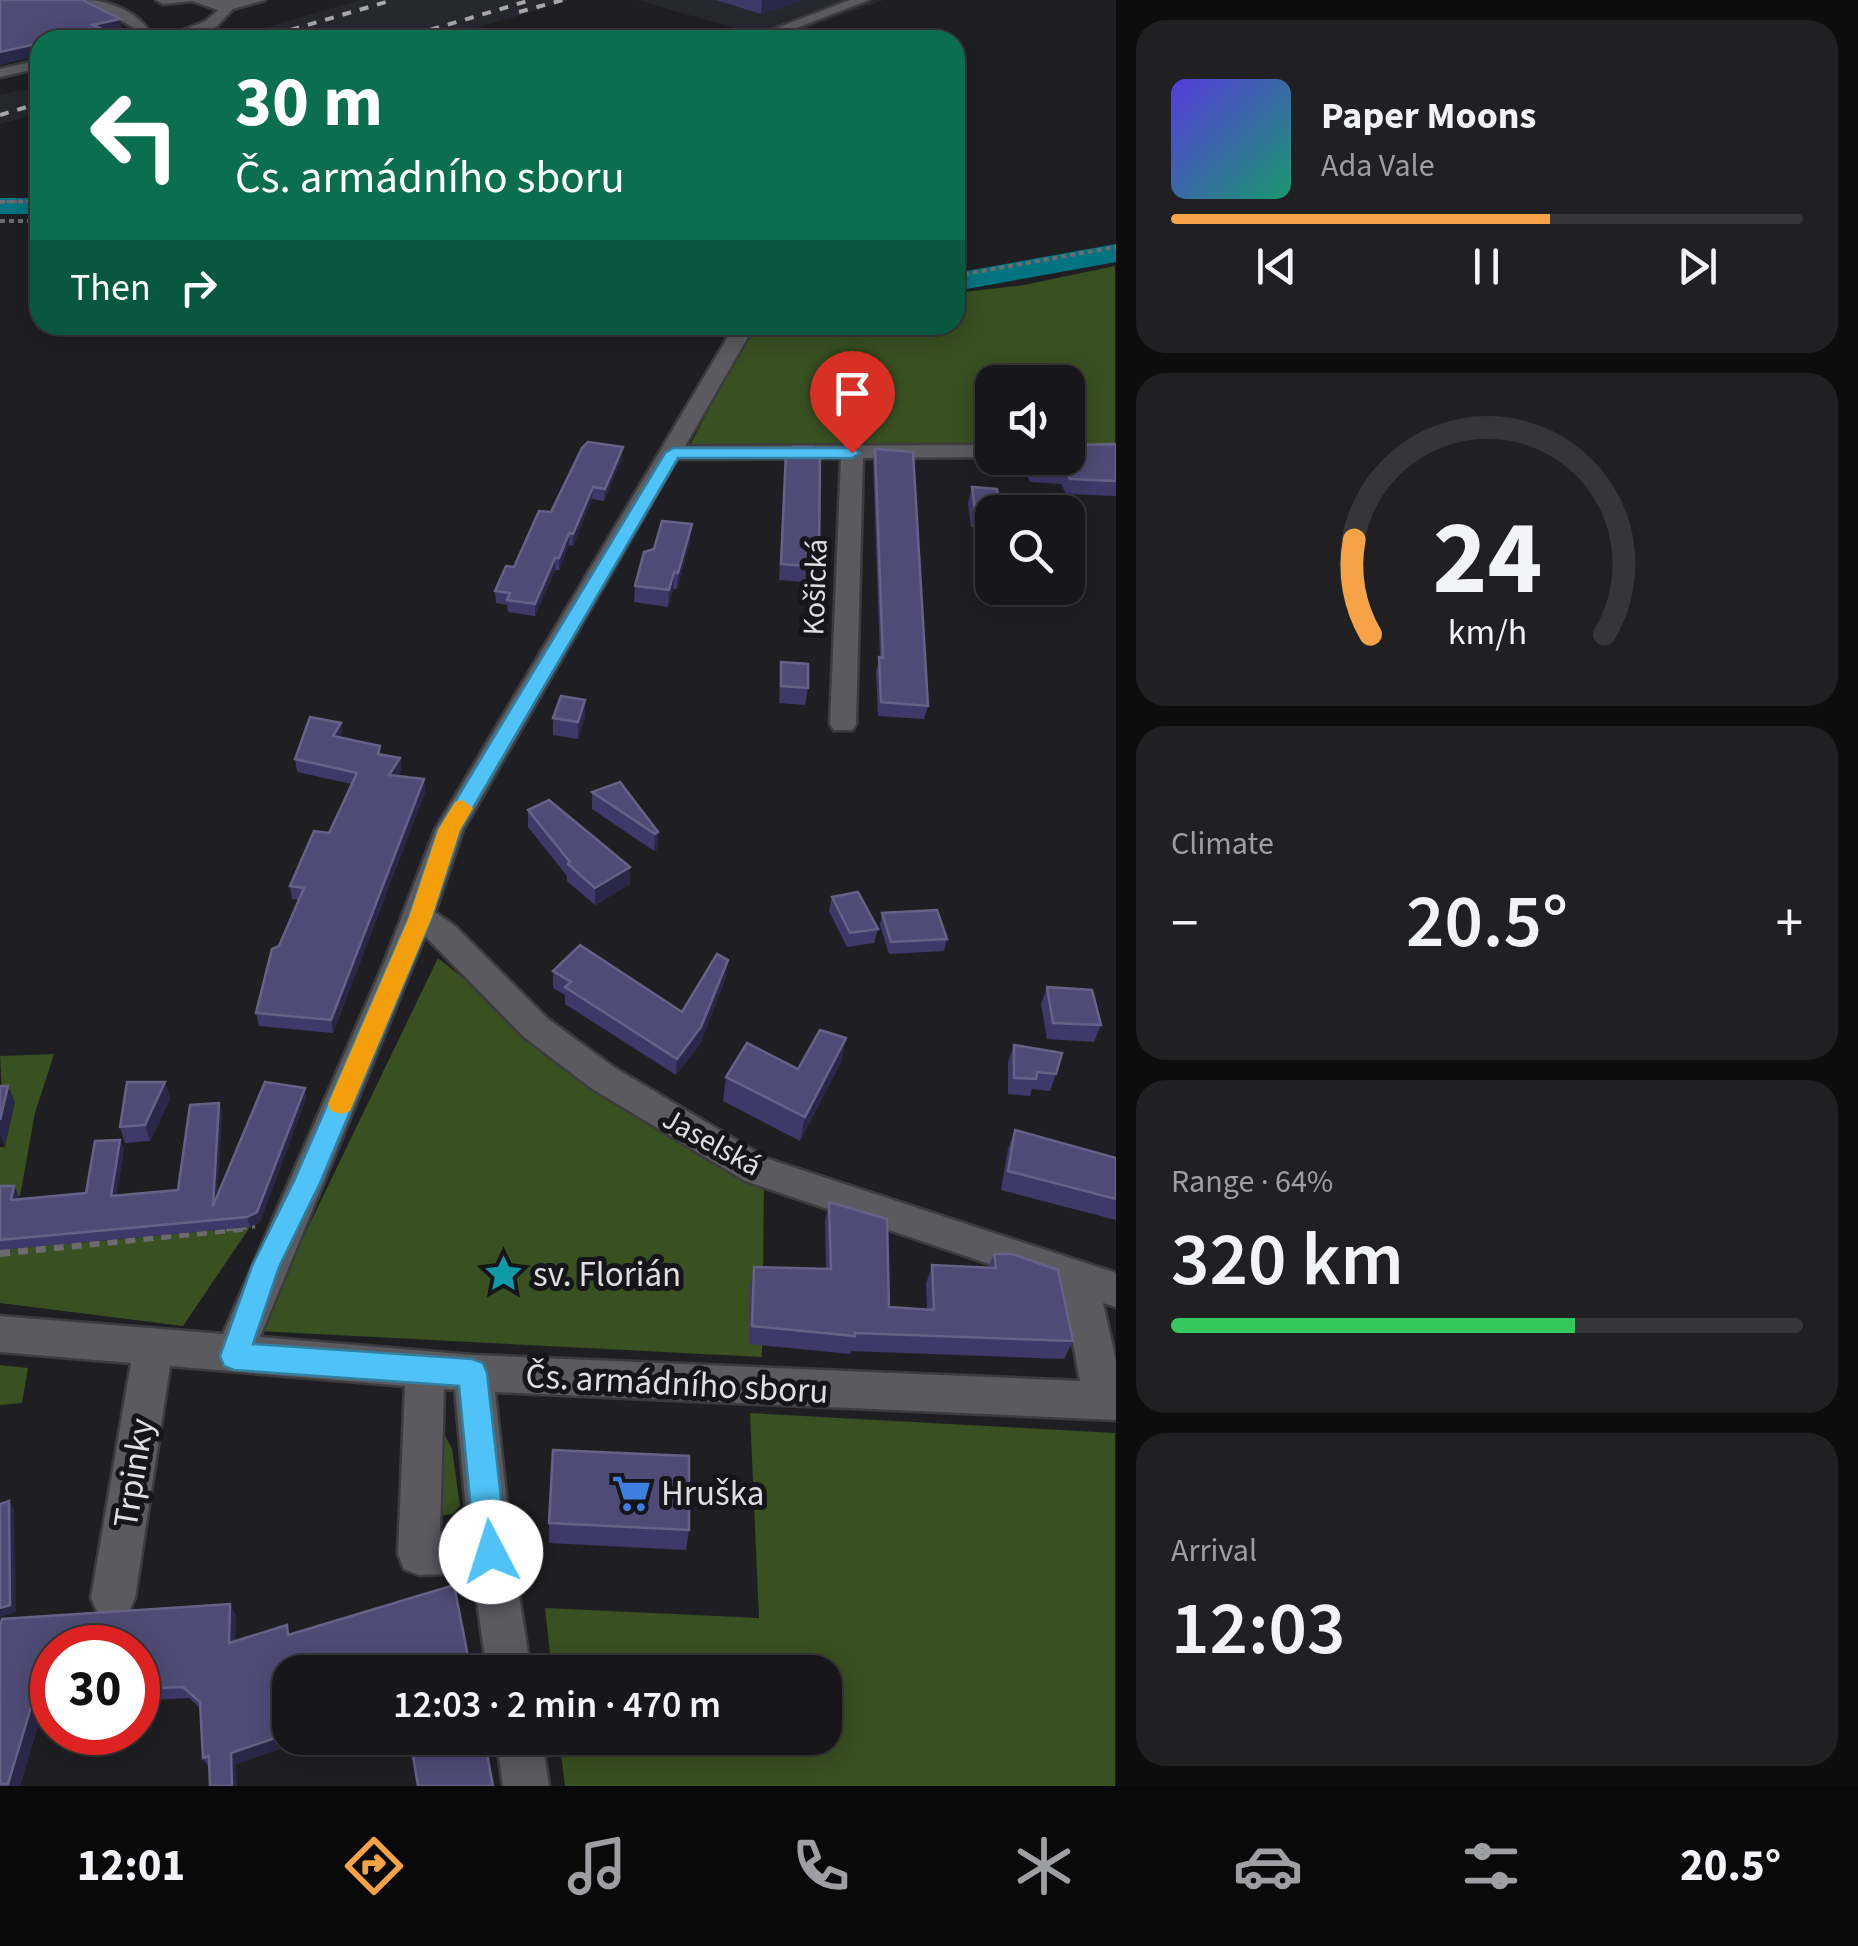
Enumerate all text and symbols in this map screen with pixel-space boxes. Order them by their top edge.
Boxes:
text: 30 m [235,53,383,153]
icon: left [70,70,200,200]
text: Paper Moons [1321,89,1536,143]
text: Ada Vale [1321,143,1435,189]
text: Čs. armádního sboru [235,146,625,210]
icon: previous [1249,239,1304,294]
icon: pause [1459,239,1514,294]
icon: next [1670,239,1725,294]
icon: right [171,260,226,315]
text: Then [70,261,151,315]
pin [810,351,895,454]
map controls [975,365,1085,605]
button: sound [975,365,1085,475]
icon: arrive [825,366,880,421]
text: 24 [1432,486,1542,634]
button: search [975,495,1085,605]
street label: Košická [792,538,839,636]
text: km/h [1447,607,1527,658]
text: Climate [1171,821,1274,867]
text: 20.5° [1406,869,1568,976]
text: − [1171,885,1198,963]
text: + [1776,885,1803,963]
street label: Jaselská [655,1098,769,1187]
text: Range · 64% [1171,1159,1333,1205]
text: 320 km [1171,1207,1404,1314]
place label: sv. Florián [533,1250,681,1300]
place icon: sv. Florián [482,1253,524,1295]
street label: Čs. armádního sboru [524,1351,830,1417]
street label: Trpinky [101,1415,167,1531]
place label: Hruška [661,1469,764,1519]
supermarket icon: Hruška [610,1472,652,1514]
position arrow [439,1500,543,1604]
text: Arrival [1171,1528,1257,1574]
text: 12:03 [1171,1576,1346,1683]
speed limit sign: 30 [30,1625,160,1755]
text: 12:03 · 2 min · 470 m [393,1678,721,1732]
icon: directions [339,1831,409,1901]
icon: music [562,1831,632,1901]
icon: phone [786,1831,856,1901]
icon: climate [1009,1831,1079,1901]
icon: car [1233,1831,1303,1901]
icon: filters [1456,1831,1526,1901]
text: 12:01 [77,1834,185,1898]
text: 20.5° [1680,1834,1781,1898]

